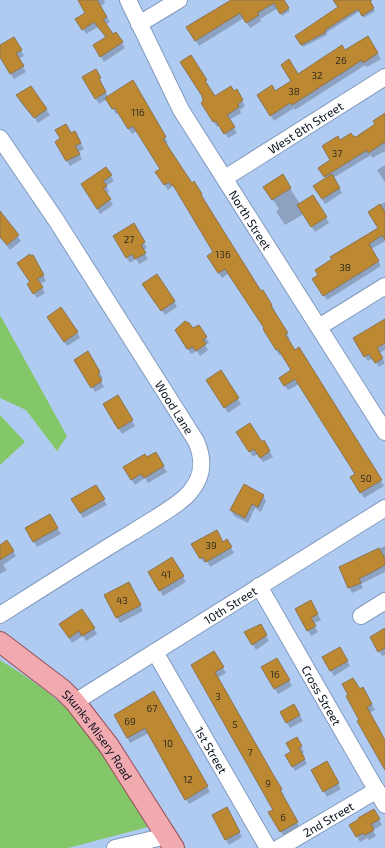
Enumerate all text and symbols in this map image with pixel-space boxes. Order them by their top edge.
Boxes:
house number: 26 [335,54,347,66]
house number: 32 [311,69,323,81]
house number: 38 [288,85,300,97]
street label: West 8th Street [265,98,346,156]
house number: 116 [131,106,145,118]
house number: 37 [332,147,342,159]
street label: North Street [226,187,275,252]
house number: 27 [124,233,134,245]
house number: 136 [215,248,231,260]
house number: 38 [339,261,351,273]
street label: Wood Lane [153,378,197,437]
house number: 50 [360,472,372,484]
house number: 39 [205,539,217,551]
house number: 41 [161,568,171,580]
street label: 10th Street [201,583,259,627]
house number: 43 [116,594,128,606]
street label: Cross Street [299,663,345,728]
house number: 16 [270,668,280,680]
street label: Skunks Misery Road [60,687,136,782]
house number: 3 [215,690,221,702]
house number: 67 [147,702,157,714]
house number: 69 [124,715,136,727]
house number: 5 [232,718,238,730]
street label: 1st Street [193,724,231,776]
house number: 10 [163,737,173,749]
house number: 7 [247,746,253,758]
house number: 12 [183,773,193,785]
house number: 9 [265,777,271,789]
street label: 2nd Street [300,798,356,839]
house number: 6 [280,811,286,823]

